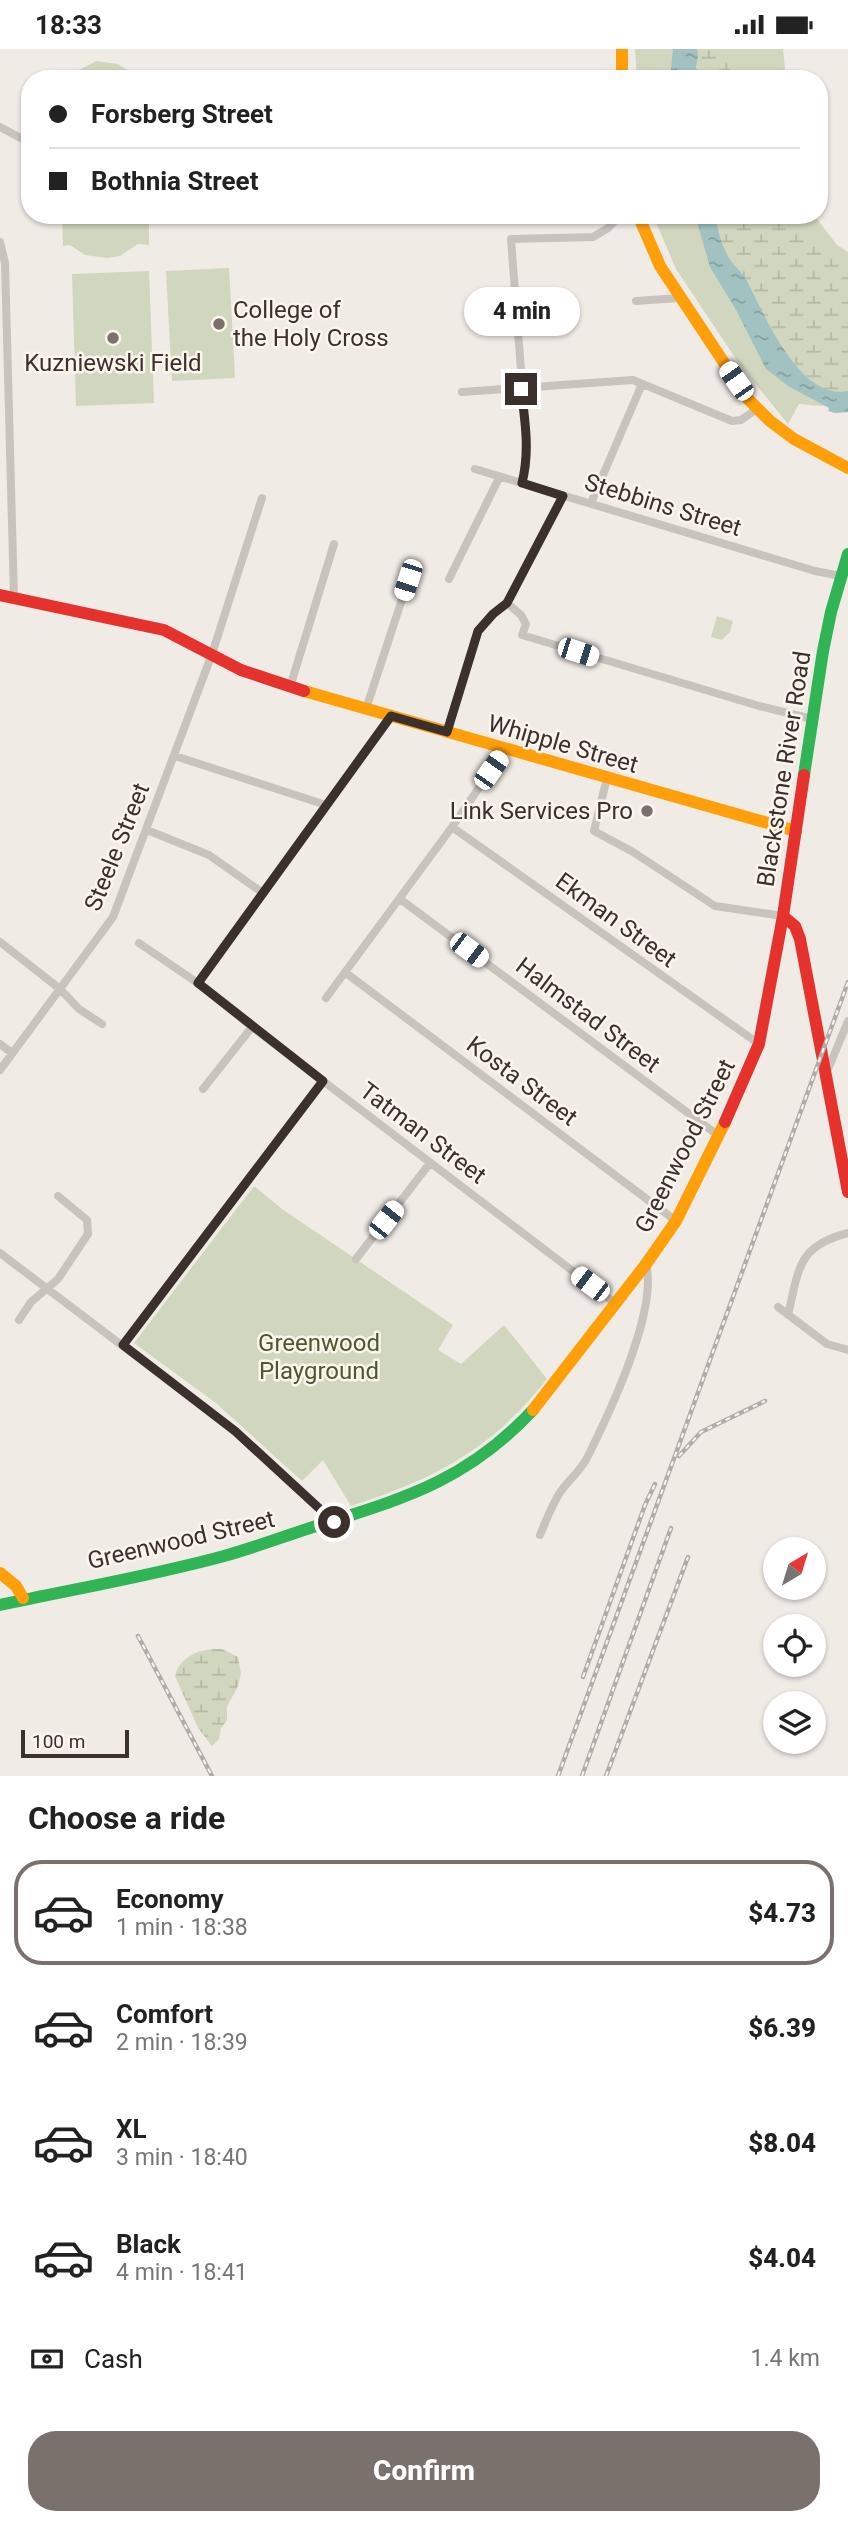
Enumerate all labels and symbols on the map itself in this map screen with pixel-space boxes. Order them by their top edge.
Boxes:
callout: 4 min [463,287,579,337]
place label: College of the Holy Cross [233,296,389,352]
marker: College of the Holy Cross [211,316,227,332]
marker: Kuzniewski Field [105,330,121,346]
place label: Kuzniewski Field [24,349,202,377]
car [716,358,757,404]
route end [505,373,537,405]
street label: Stebbins Street [581,468,745,542]
car [392,557,425,603]
car [555,636,602,668]
street label: Blackstone River Road [752,649,816,889]
street label: Whipple Street [485,709,642,779]
car [471,747,512,793]
street label: Steele Street [79,779,155,915]
place label: Link Services Pro [450,797,633,825]
marker: Link Services Pro [639,803,655,819]
street label: Ekman Street [550,867,682,973]
car [446,929,493,971]
street label: Halmstad Street [510,952,666,1078]
street label: Kosta Street [461,1030,583,1132]
street label: Greenwood Street [629,1054,741,1238]
street label: Tatman Street [354,1077,492,1190]
car [365,1197,408,1243]
car [567,1263,614,1305]
park label: Greenwood Playground [258,1329,380,1385]
street label: Greenwood Street [85,1505,277,1575]
route start [318,1506,350,1538]
north arrow [763,1537,826,1599]
scale bar [21,1727,130,1759]

